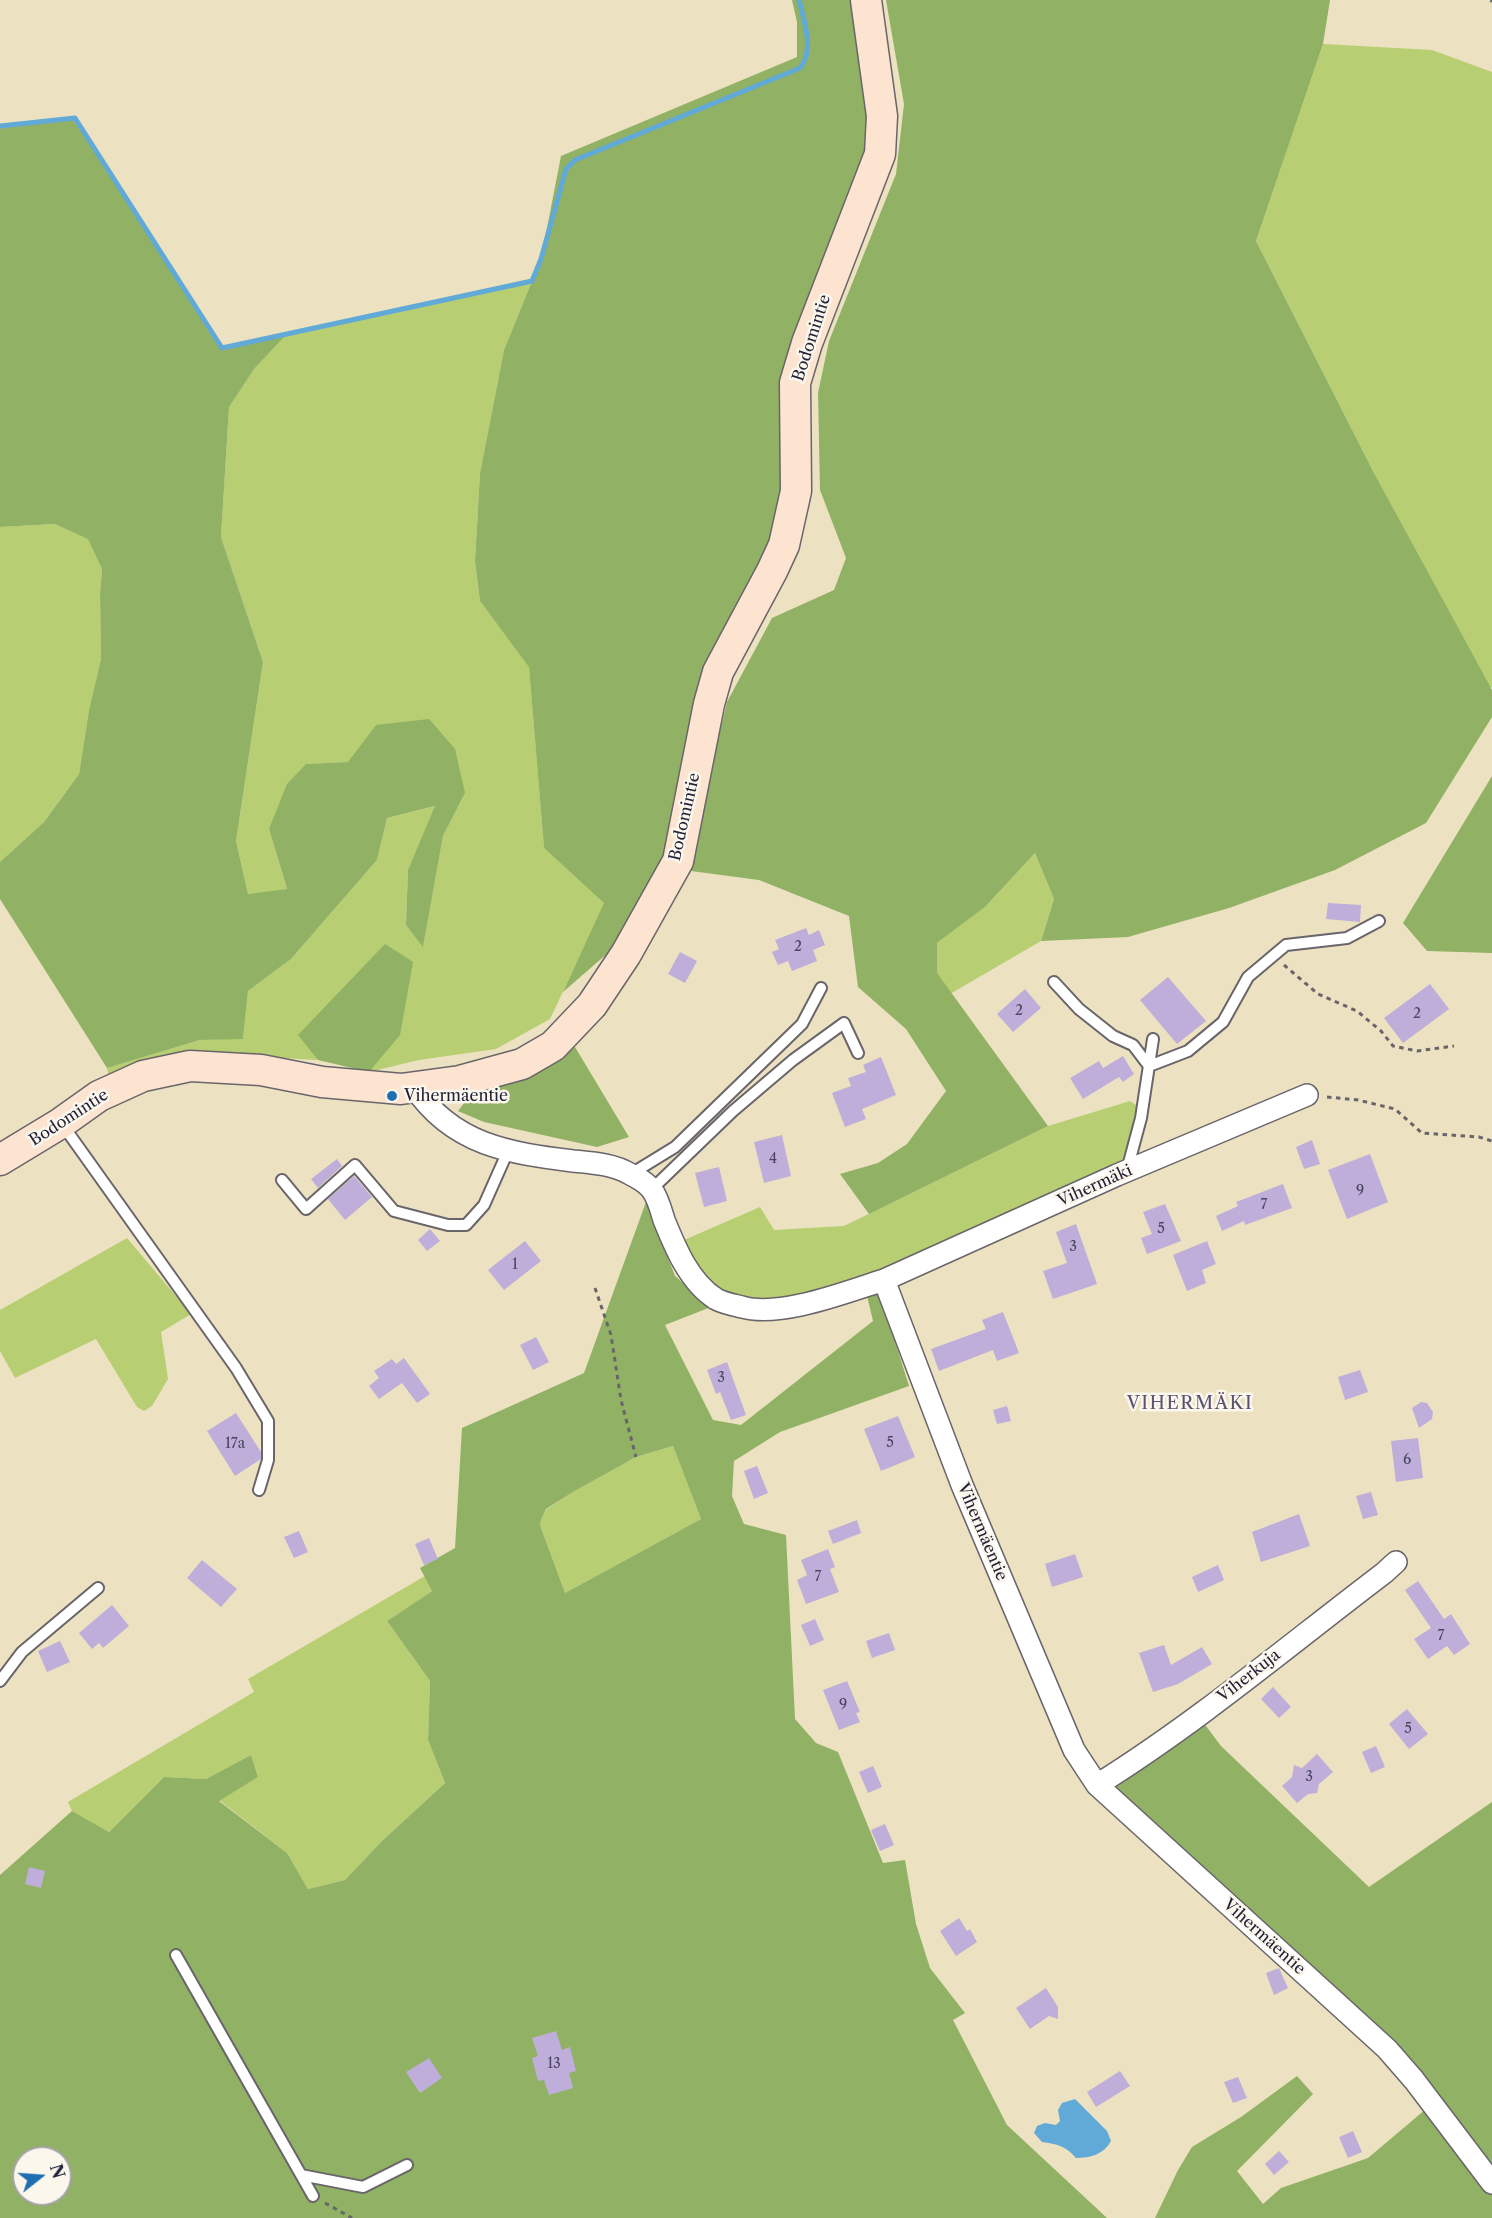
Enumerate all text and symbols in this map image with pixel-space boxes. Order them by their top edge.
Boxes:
street label: Bodomintie [789,292,835,384]
street label: Bodomintie [666,771,704,863]
house number: 2 [794,939,802,955]
house number: 2 [1015,1003,1023,1019]
house number: 2 [1413,1006,1421,1022]
street label: Bodomintie [26,1085,112,1151]
place label: Vihermäentie [404,1086,508,1106]
marker: Vihermäentie [385,1089,399,1103]
house number: 4 [769,1151,777,1167]
street label: Vihermäki [1055,1161,1135,1211]
house number: 9 [1356,1183,1364,1199]
house number: 7 [1261,1197,1267,1213]
house number: 5 [1157,1221,1165,1237]
house number: 3 [1069,1239,1077,1255]
house number: 1 [512,1257,518,1273]
house number: 3 [717,1370,725,1386]
district label: VIHERMÄKI [1127,1393,1253,1415]
house number: 5 [886,1435,894,1451]
house number: 17a [225,1436,245,1452]
house number: 6 [1403,1452,1411,1468]
street label: Vihermäentie [953,1480,1011,1584]
house number: 7 [815,1569,821,1585]
house number: 7 [1438,1628,1444,1644]
street label: Viherkuja [1214,1646,1284,1706]
house number: 9 [839,1697,847,1713]
house number: 5 [1404,1721,1412,1737]
house number: 3 [1305,1769,1313,1785]
street label: Vihermäentie [1219,1895,1309,1979]
house number: 13 [547,2056,561,2072]
north arrow [12,2146,72,2206]
text: N [46,2162,69,2181]

